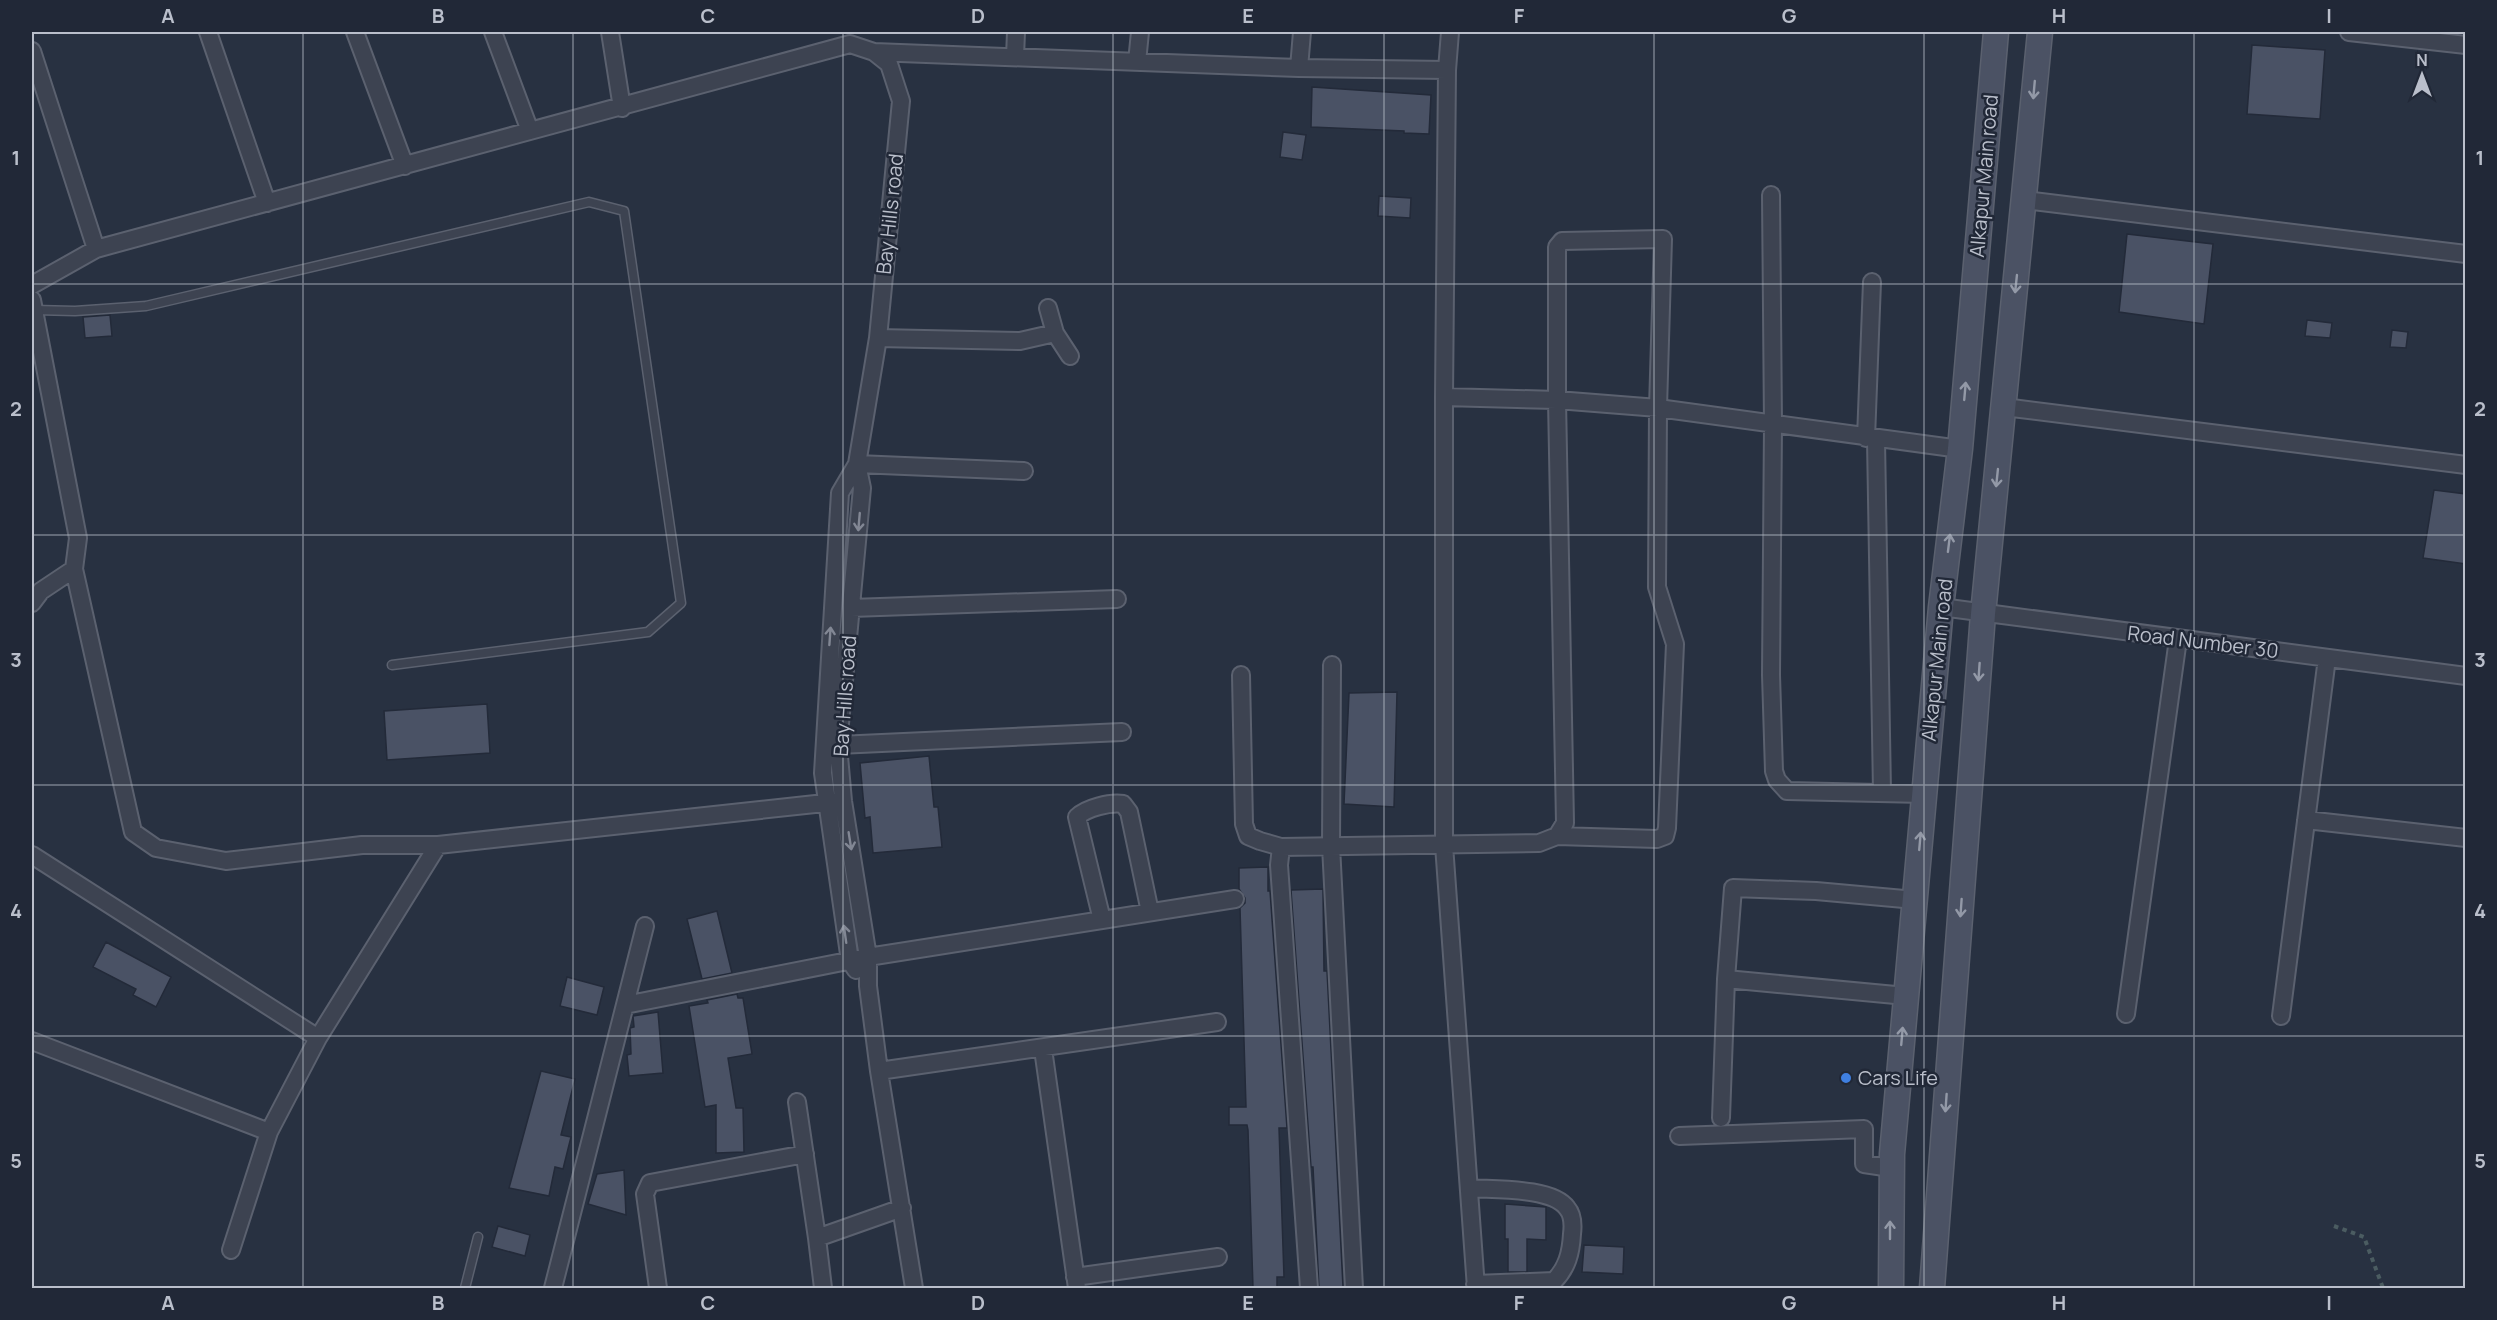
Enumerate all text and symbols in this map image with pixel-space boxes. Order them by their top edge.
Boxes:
text: A [161,2,175,29]
text: B [432,2,445,29]
text: C [701,2,715,29]
text: D [971,2,985,29]
text: E [1242,2,1254,29]
text: F [1514,2,1525,29]
text: G [1782,2,1797,29]
text: H [2052,2,2066,29]
text: I [2326,2,2332,29]
north arrow [2392,45,2452,105]
text: N [2416,49,2428,71]
one-way arrow [2028,79,2039,99]
street label: Alkapur Main road [1963,93,2004,259]
text: 1 [12,144,20,171]
text: 1 [2476,144,2484,171]
street label: Bay Hills road [870,152,909,276]
one-way arrow [2010,273,2021,293]
one-way arrow [1960,382,1971,402]
text: 2 [10,395,22,422]
text: 2 [2474,395,2486,422]
one-way arrow [1991,467,2002,487]
one-way arrow [853,511,864,531]
one-way arrow [1943,533,1954,553]
street label: Alkapur Main road [1915,577,1958,743]
street label: Road Number 30 [2126,619,2280,664]
one-way arrow [825,627,836,646]
street label: Bay Hills road [827,635,862,757]
text: 3 [10,646,22,673]
text: 3 [2474,646,2486,673]
one-way arrow [1973,662,1984,681]
one-way arrow [844,831,855,851]
one-way arrow [1915,832,1926,852]
text: 4 [10,897,22,924]
text: 4 [2474,897,2486,924]
one-way arrow [1955,898,1966,918]
one-way arrow [840,925,851,945]
one-way arrow [1897,1026,1908,1046]
place label: Cars Life [1858,1064,1938,1091]
marker: Cars Life [1839,1071,1853,1085]
one-way arrow [1940,1092,1951,1112]
text: 5 [10,1147,22,1174]
text: 5 [2474,1147,2486,1174]
one-way arrow [1884,1221,1896,1241]
text: A [161,1289,175,1316]
text: B [432,1289,445,1316]
text: C [701,1289,715,1316]
text: D [971,1289,985,1316]
text: E [1242,1289,1254,1316]
text: F [1514,1289,1525,1316]
text: G [1782,1289,1797,1316]
text: H [2052,1289,2066,1316]
text: I [2326,1289,2332,1316]

